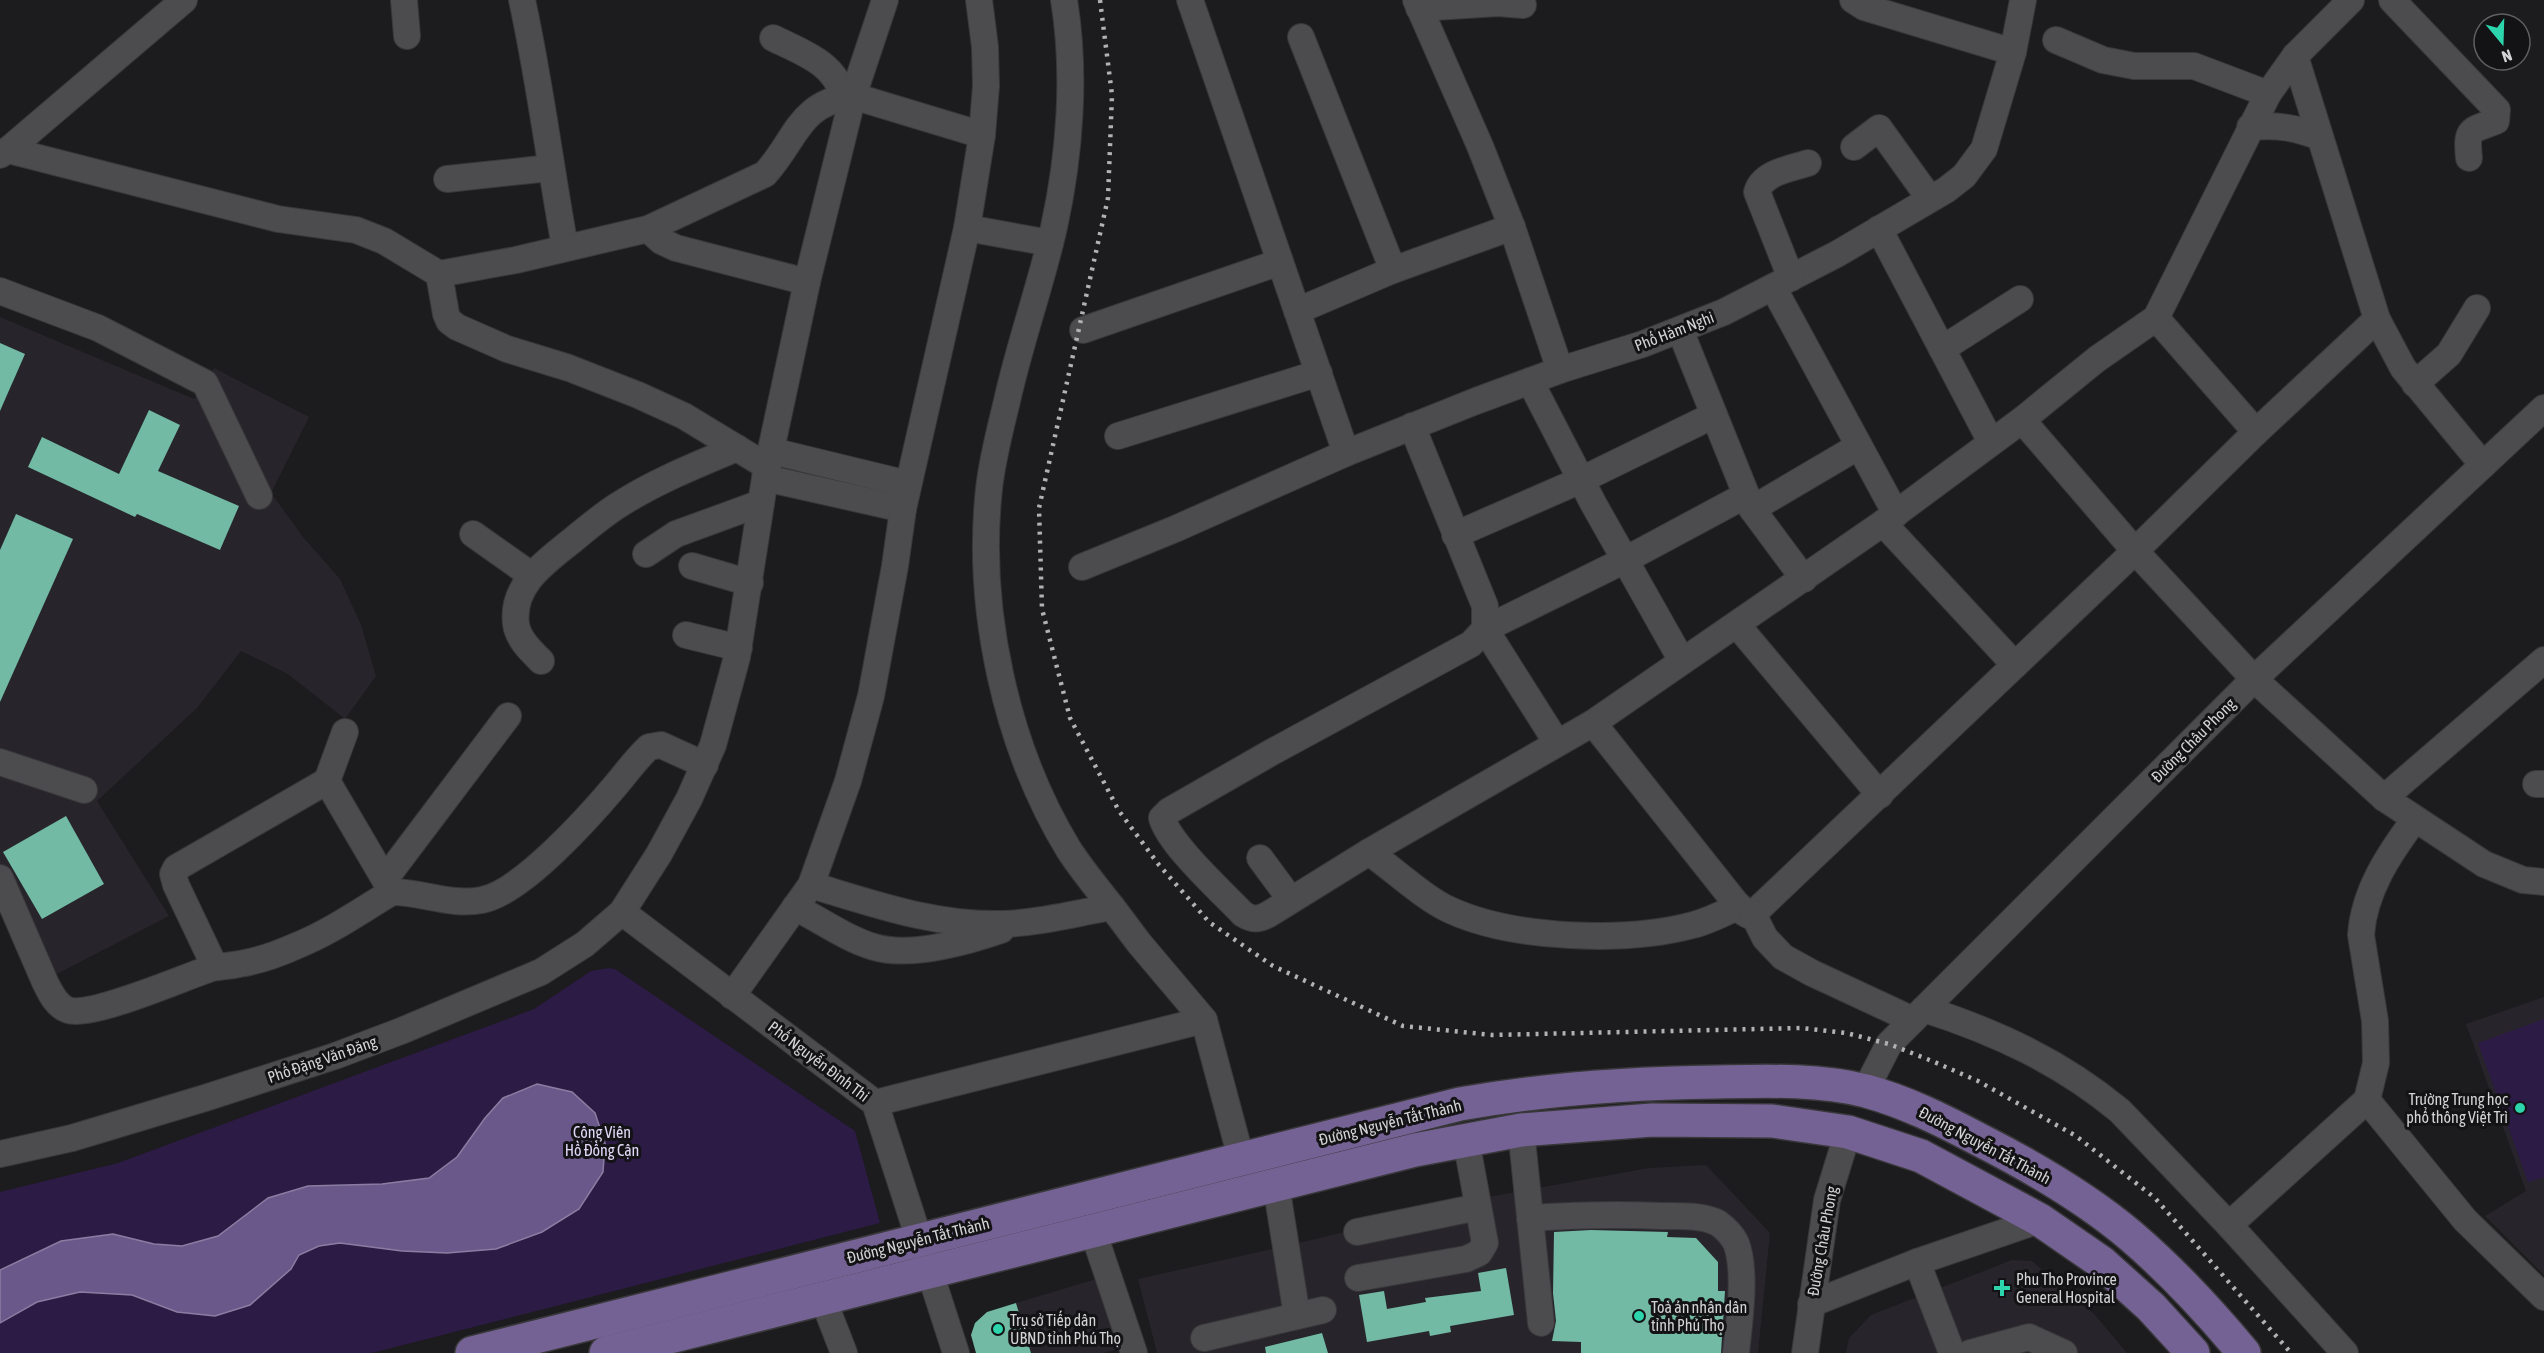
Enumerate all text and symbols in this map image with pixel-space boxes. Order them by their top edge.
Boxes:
north arrow [2472,12,2532,72]
text: N [2499,46,2514,66]
street label: Phố Hàm Nghi [1631,307,1717,355]
street label: Đường Châu Phong [2147,694,2239,786]
street label: Phố Nguyễn Đình Thi [764,1016,874,1106]
street label: Phố Đặng Văn Đăng [265,1031,379,1087]
place label: Trường Trung học phổ thông Việt Trì [2406,1090,2508,1127]
street label: Đường Nguyễn Tất Thành [1317,1095,1463,1149]
marker: Trường Trung học phổ thông Việt Trì [2513,1101,2527,1115]
street label: Đường Nguyễn Tất Thành [1916,1102,2054,1188]
park label: Công Viên Hồ Đồng Cận [565,1123,639,1160]
street label: Đường Châu Phong [1803,1185,1842,1297]
street label: Đường Nguyễn Tất Thành [845,1213,991,1267]
place label: Phu Tho Province General Hospital [2016,1270,2117,1307]
marker: Phu Tho Province General Hospital [1993,1279,2011,1297]
place label: Toà án nhân dân tỉnh Phú Thọ [1651,1298,1747,1334]
marker: Toà án nhân dân tỉnh Phú Thọ [1632,1309,1646,1323]
place label: Trụ sở Tiếp dân UBND tỉnh Phú Thọ [1010,1310,1121,1347]
marker: Trụ sở Tiếp dân UBND tỉnh Phú Thọ [991,1322,1005,1336]

